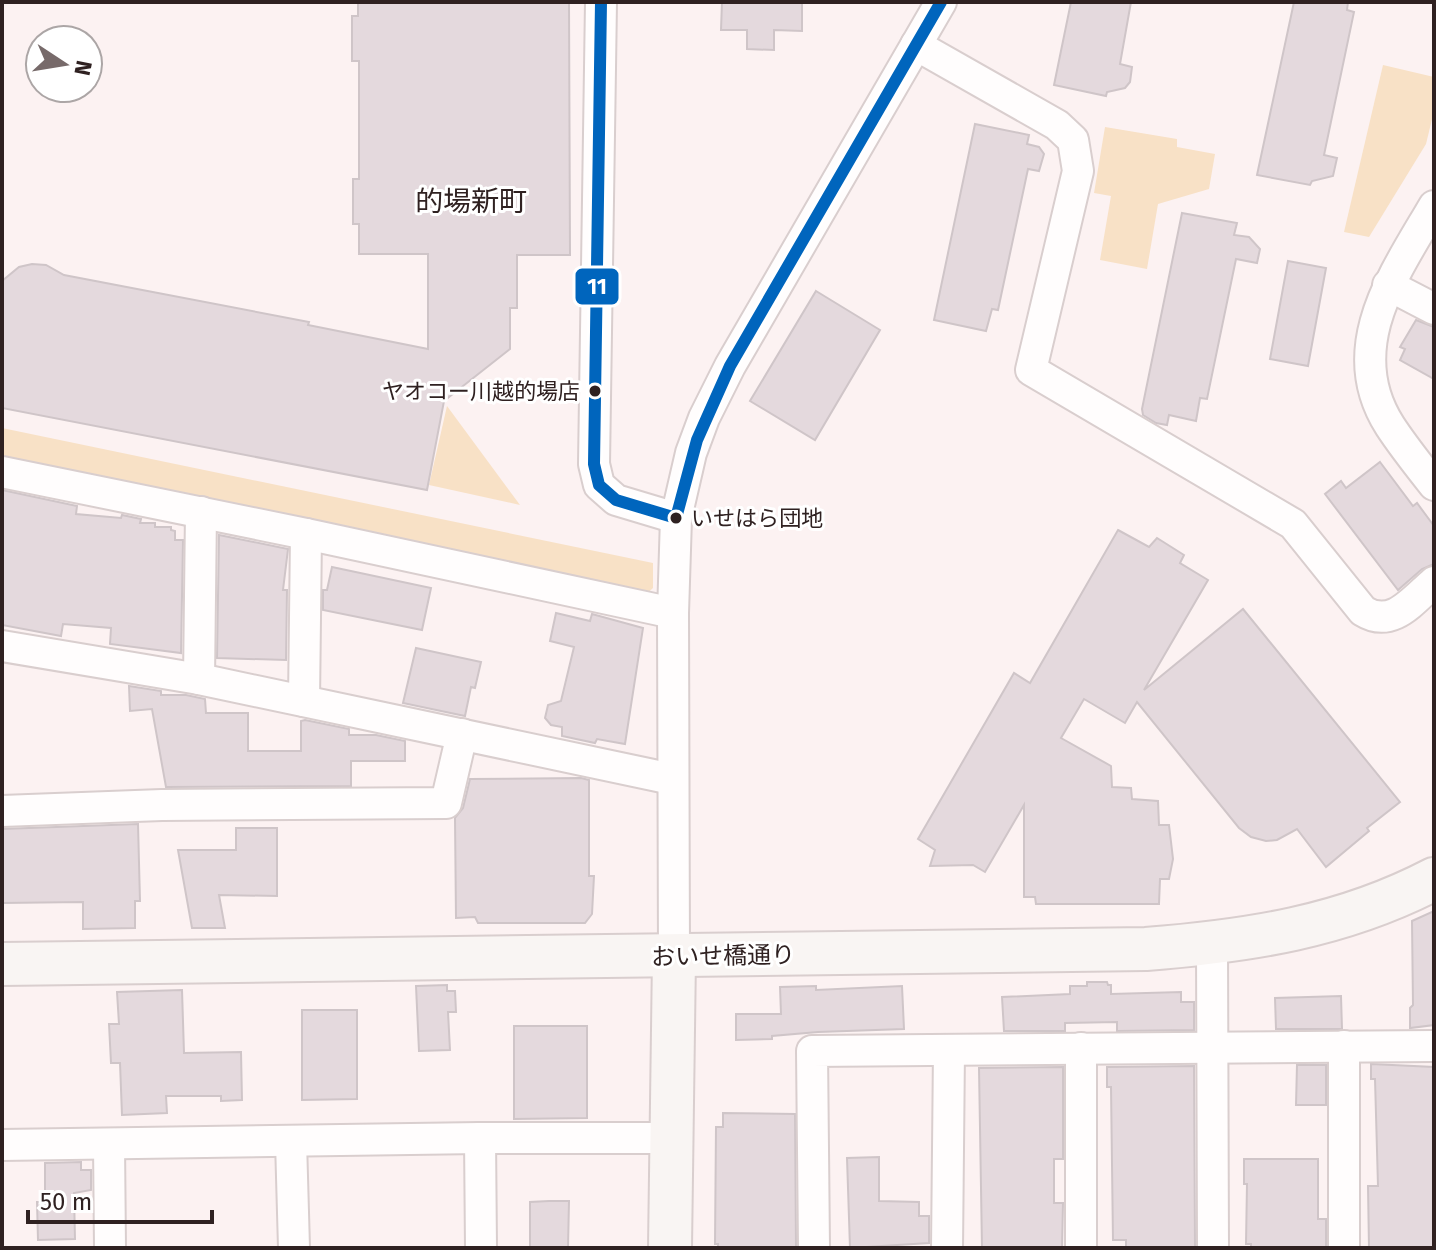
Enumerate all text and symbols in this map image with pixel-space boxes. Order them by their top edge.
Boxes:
north arrow [24,24,104,104]
text: N [68,58,98,78]
district label: 的場新町 [415,185,527,218]
line badge: 11 [574,267,620,306]
text: 11 [587,273,607,300]
place label: ヤオコー川越的場店 [382,378,580,405]
marker: ヤオコー川越的場店 [587,383,603,399]
place label: いせはら団地 [691,505,823,532]
marker: いせはら団地 [668,510,684,526]
street label: おいせ橋通り [651,941,795,971]
scale bar [28,1174,212,1224]
text: 50 m [40,1188,92,1216]

